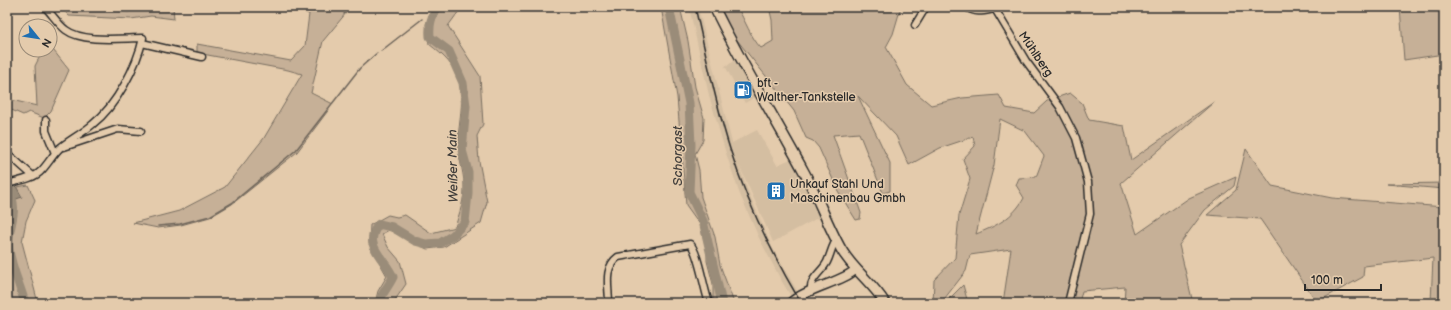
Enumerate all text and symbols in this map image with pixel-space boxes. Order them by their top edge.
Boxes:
north arrow [18,18,58,58]
street label: Mühlberg [1015,29,1056,80]
text: N [39,36,54,50]
place label: bft - Walther-Tankstelle [757,76,856,105]
fuel station icon: bft - Walther-Tankstelle [732,79,754,101]
water label: Schorgast [670,125,686,186]
water label: Weißer Main [444,129,462,203]
place label: Unkauf Stahl Und Maschinenbau Gmbh [790,177,906,206]
building icon: Unkauf Stahl Und Maschinenbau Gmbh [765,180,787,202]
scale bar [1305,266,1381,292]
text: 100 m [1311,273,1343,288]

